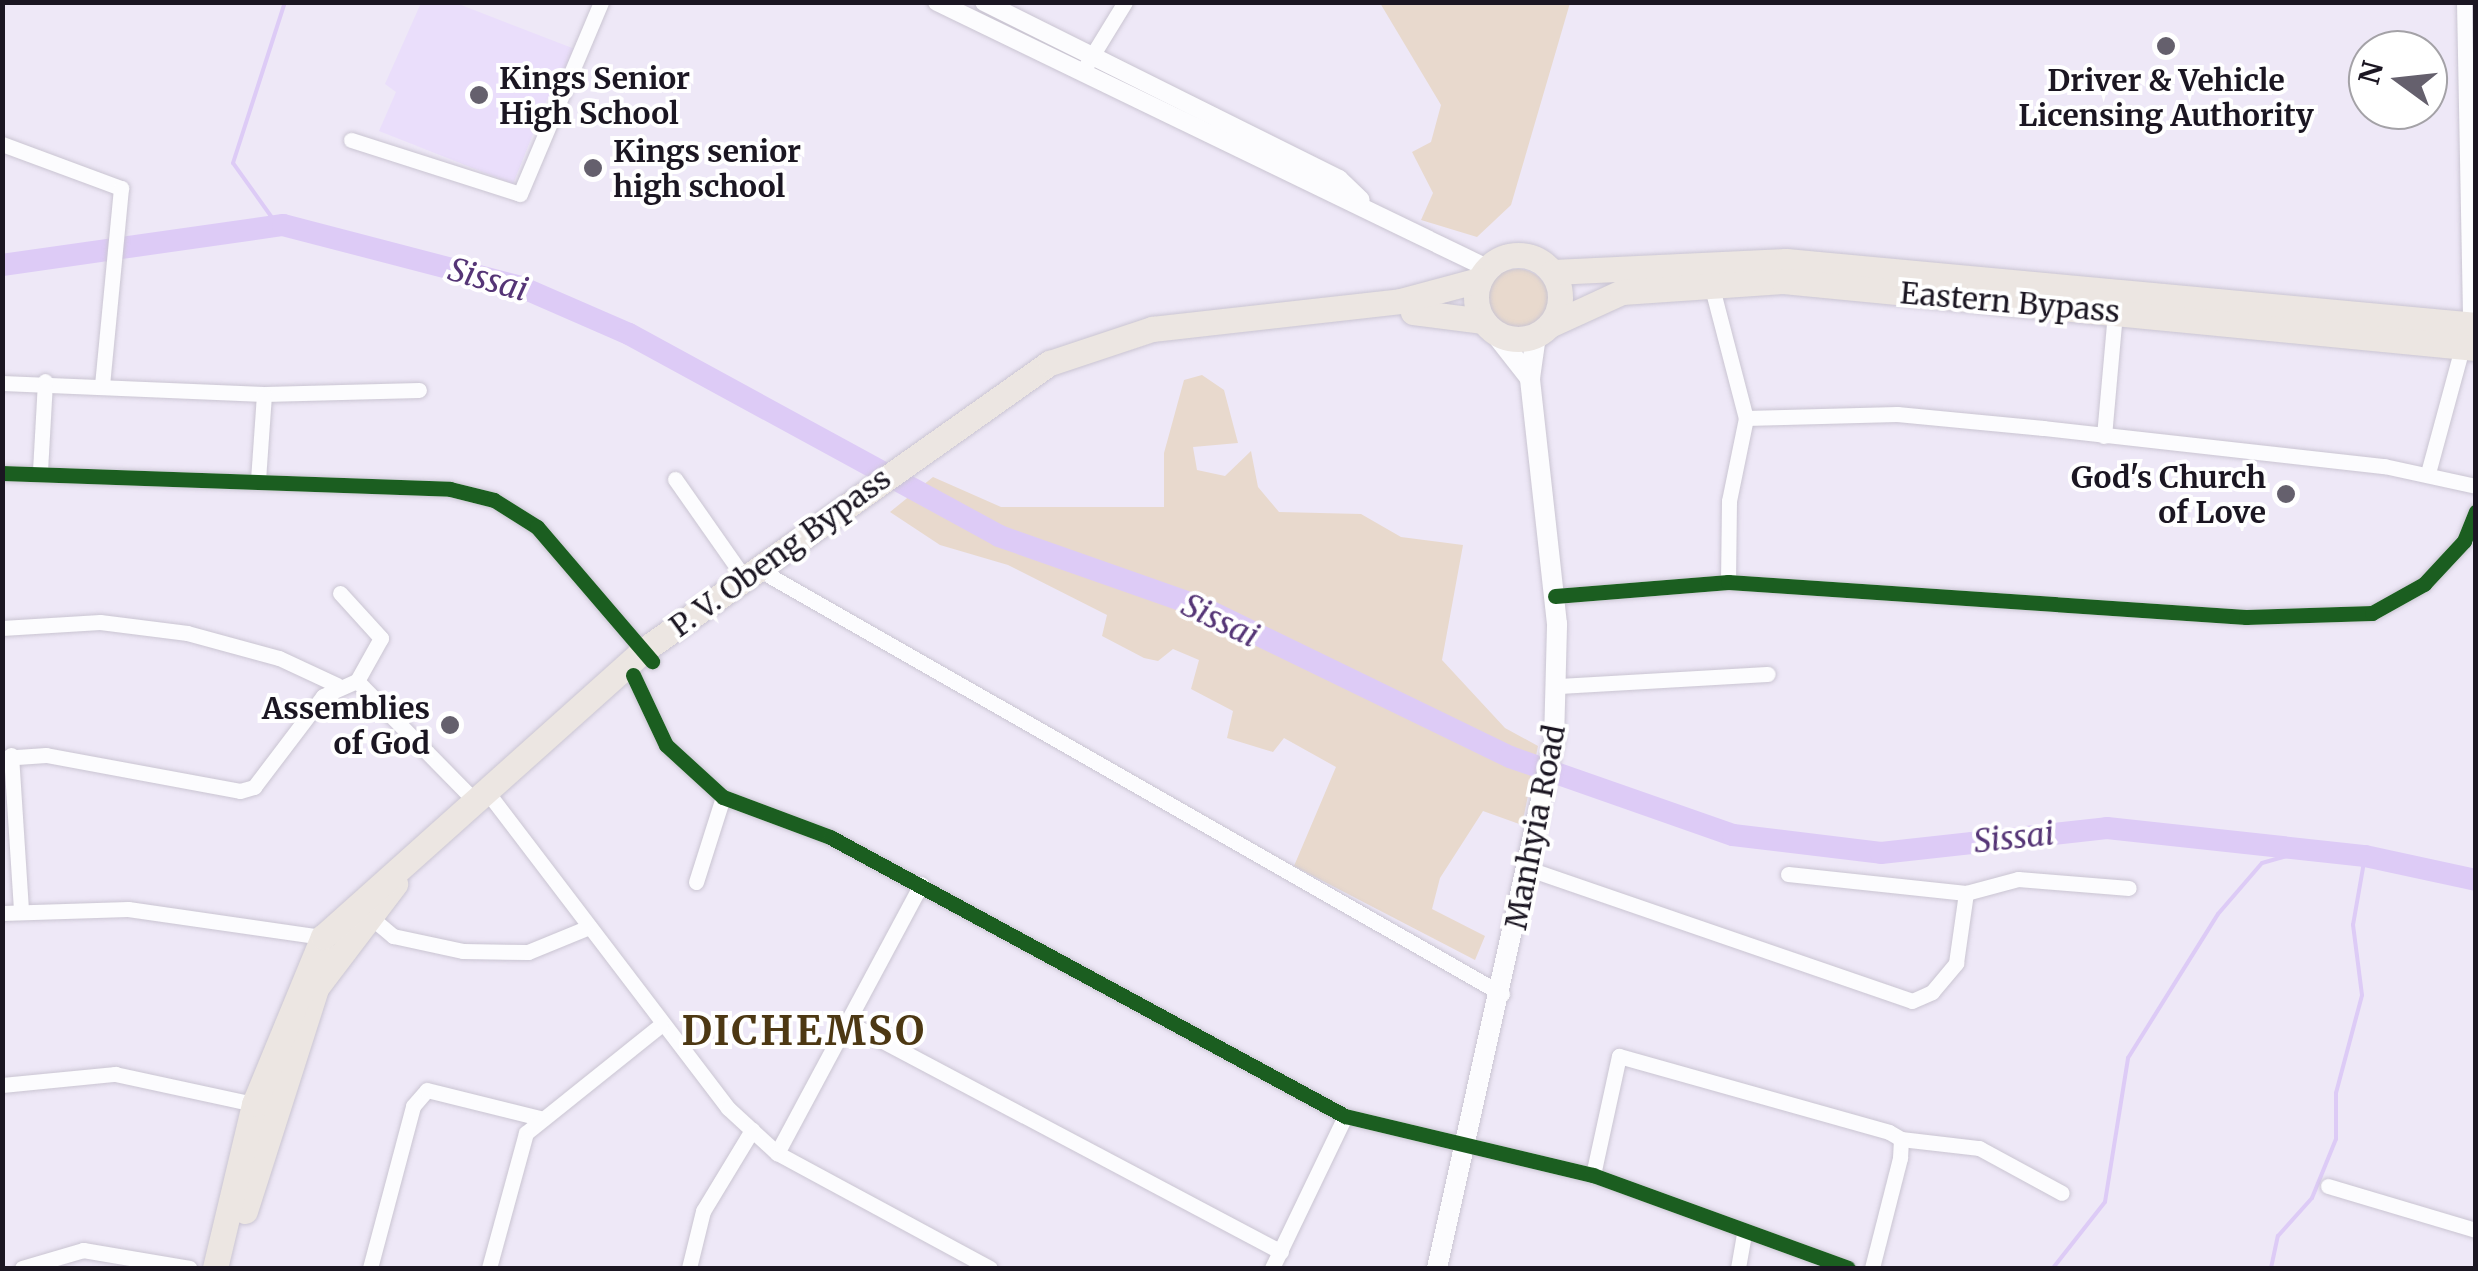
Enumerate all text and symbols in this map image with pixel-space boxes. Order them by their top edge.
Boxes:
north arrow [2348,30,2448,130]
marker: Driver & Vehicle Licensing Authority [2155,35,2177,57]
text: N [2351,57,2391,88]
place label: Kings Senior High School [499,60,690,130]
place label: Driver & Vehicle Licensing Authority [2018,62,2314,132]
marker: Kings Senior High School [468,84,490,106]
place label: Kings senior high school [613,133,801,204]
marker: Kings senior high school [582,157,604,179]
water label: Sissai [444,250,532,310]
street label: Eastern Bypass [1899,274,2121,330]
place label: God's Church of Love [2071,459,2266,530]
street label: P. V. Obeng Bypass [663,460,897,644]
marker: God's Church of Love [2275,483,2297,505]
water label: Sissai [1175,586,1265,656]
place label: Assemblies of God [262,690,430,760]
marker: Assemblies of God [439,714,461,736]
street label: Manhyia Road [1498,722,1572,932]
water label: Sissai [1972,815,2056,861]
district label: DICHEMSO [681,1007,927,1055]

